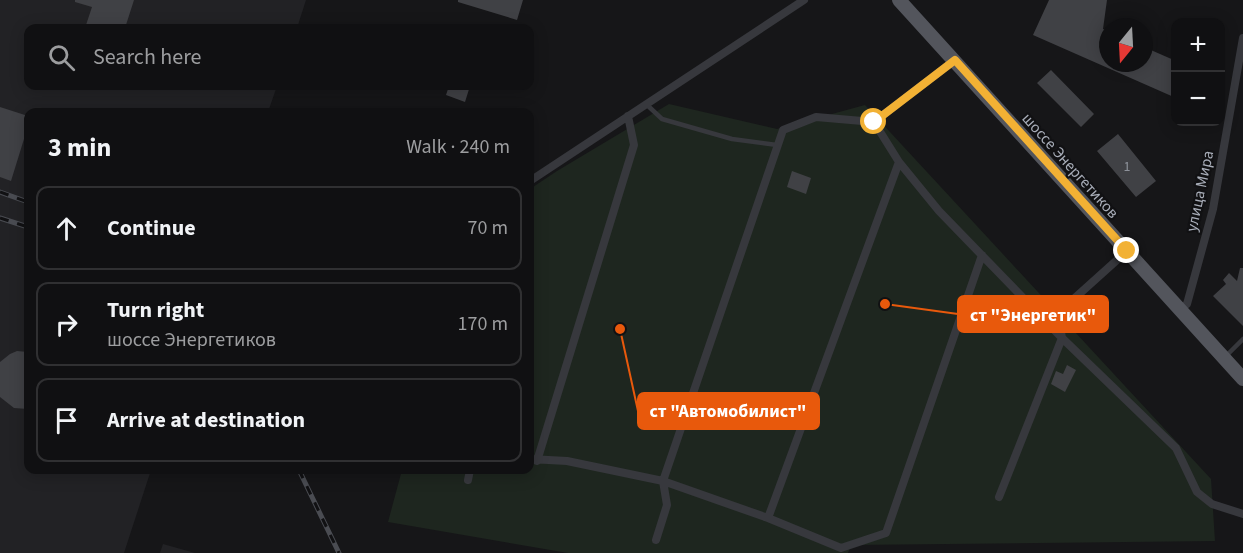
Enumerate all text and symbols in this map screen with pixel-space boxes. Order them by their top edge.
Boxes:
north arrow [1099,18,1153,72]
map controls [1171,18,1225,126]
button: + [1171,18,1225,72]
search box [24,24,534,90]
icon: search [45,41,78,74]
text: Search here [93,41,201,73]
button: − [1171,72,1225,126]
route start [860,108,886,134]
street label: шоссе Энергетиков [1017,108,1124,223]
text: 3 min [48,129,111,166]
text: Walk · 240 m [406,133,510,161]
street label: улица Мира [1181,149,1219,234]
house number: 1 [1124,157,1131,177]
icon: ahead [50,212,83,245]
text: Continue [107,212,196,244]
text: 70 m [468,214,508,242]
route end [1113,237,1139,263]
text: Turn right [107,294,204,326]
callout: ст "Энергетик" [958,296,1108,332]
text: ст "Энергетик" [970,303,1096,328]
icon: right [50,308,83,341]
text: 170 m [458,310,508,338]
text: шоссе Энергетиков [107,326,276,354]
callout: ст "Автомобилист" [638,393,819,429]
text: ст "Автомобилист" [650,399,806,424]
icon: arrive [50,404,83,437]
text: Arrive at destination [107,404,305,436]

